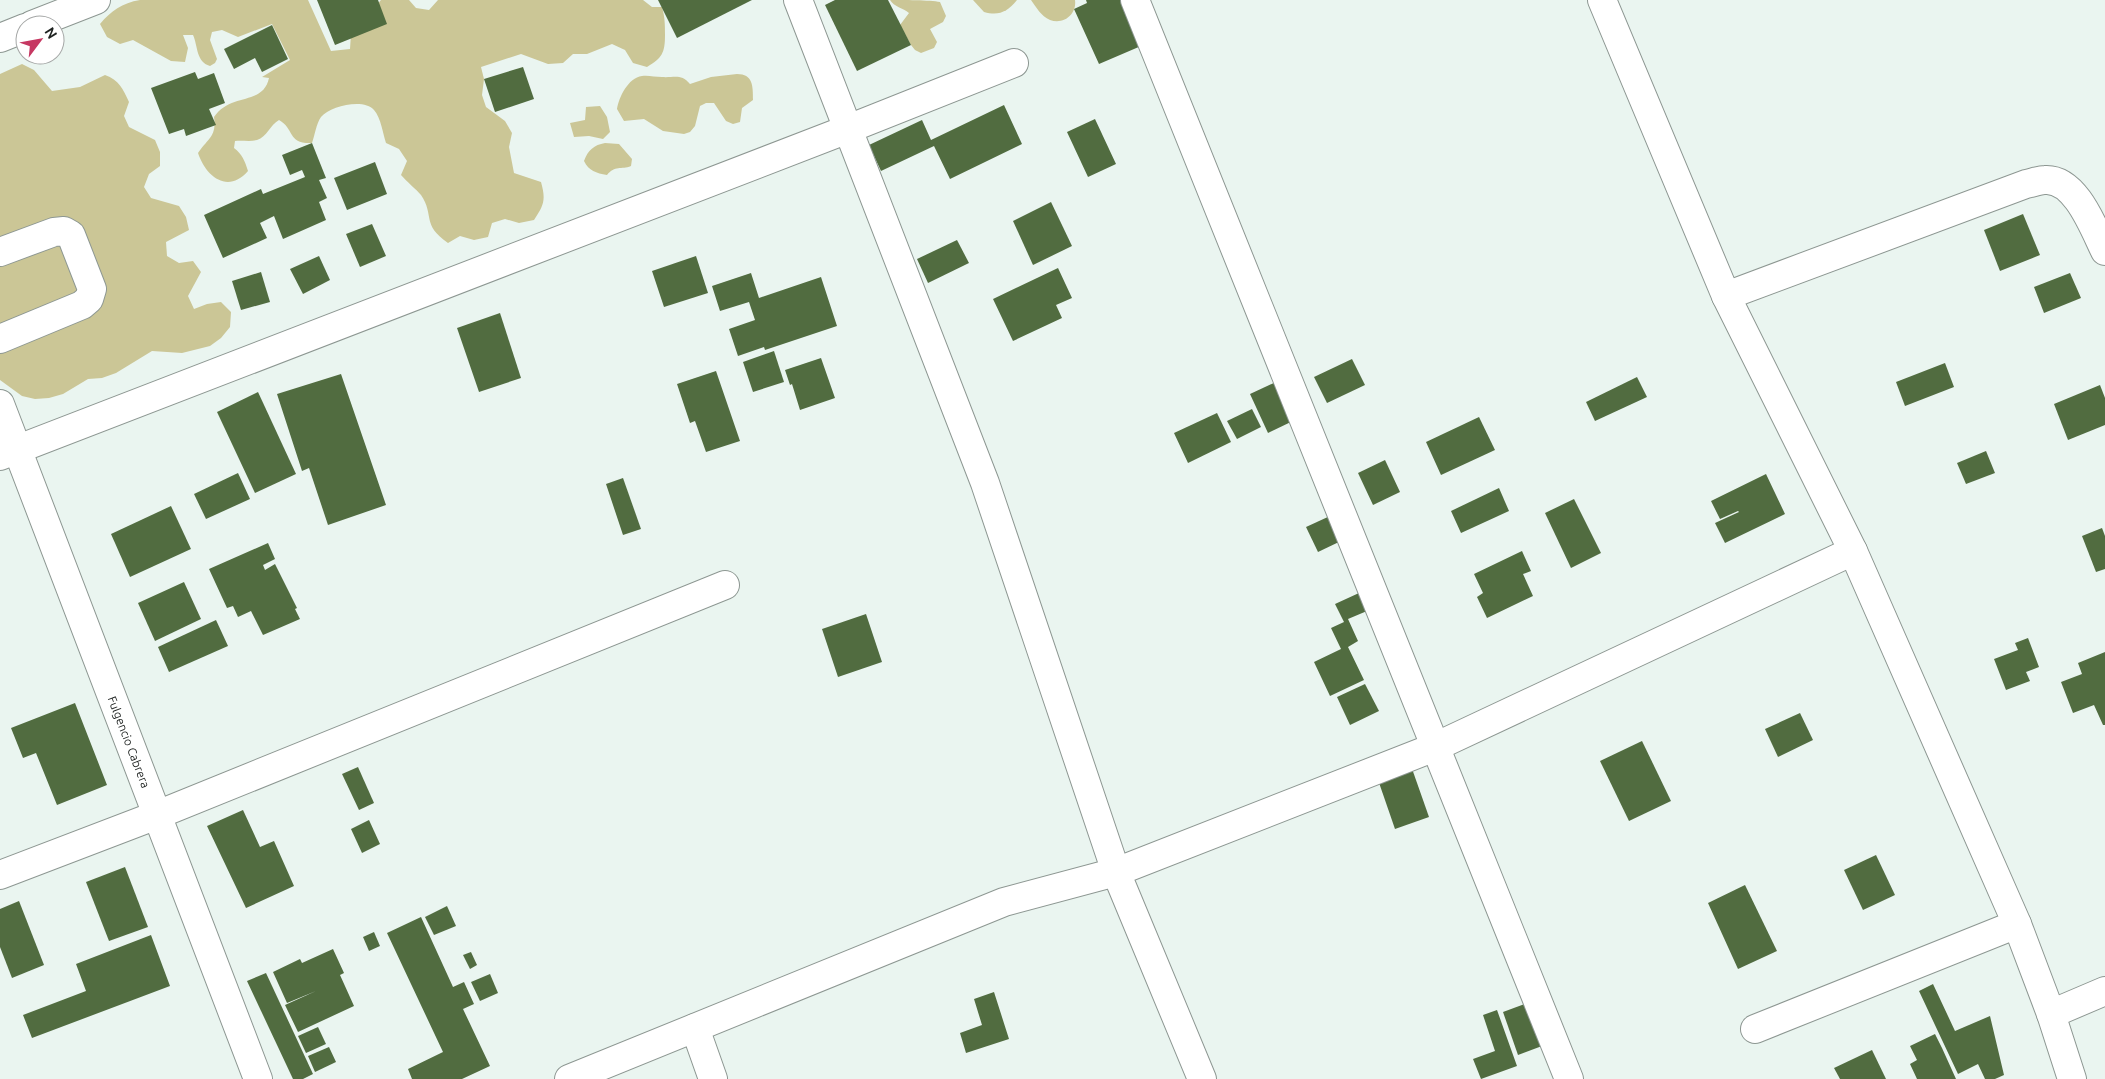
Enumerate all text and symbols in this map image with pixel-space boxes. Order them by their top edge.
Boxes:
north arrow [15,15,65,65]
text: N [41,24,61,42]
street label: Fulgencio Cabrera [106,694,152,790]

